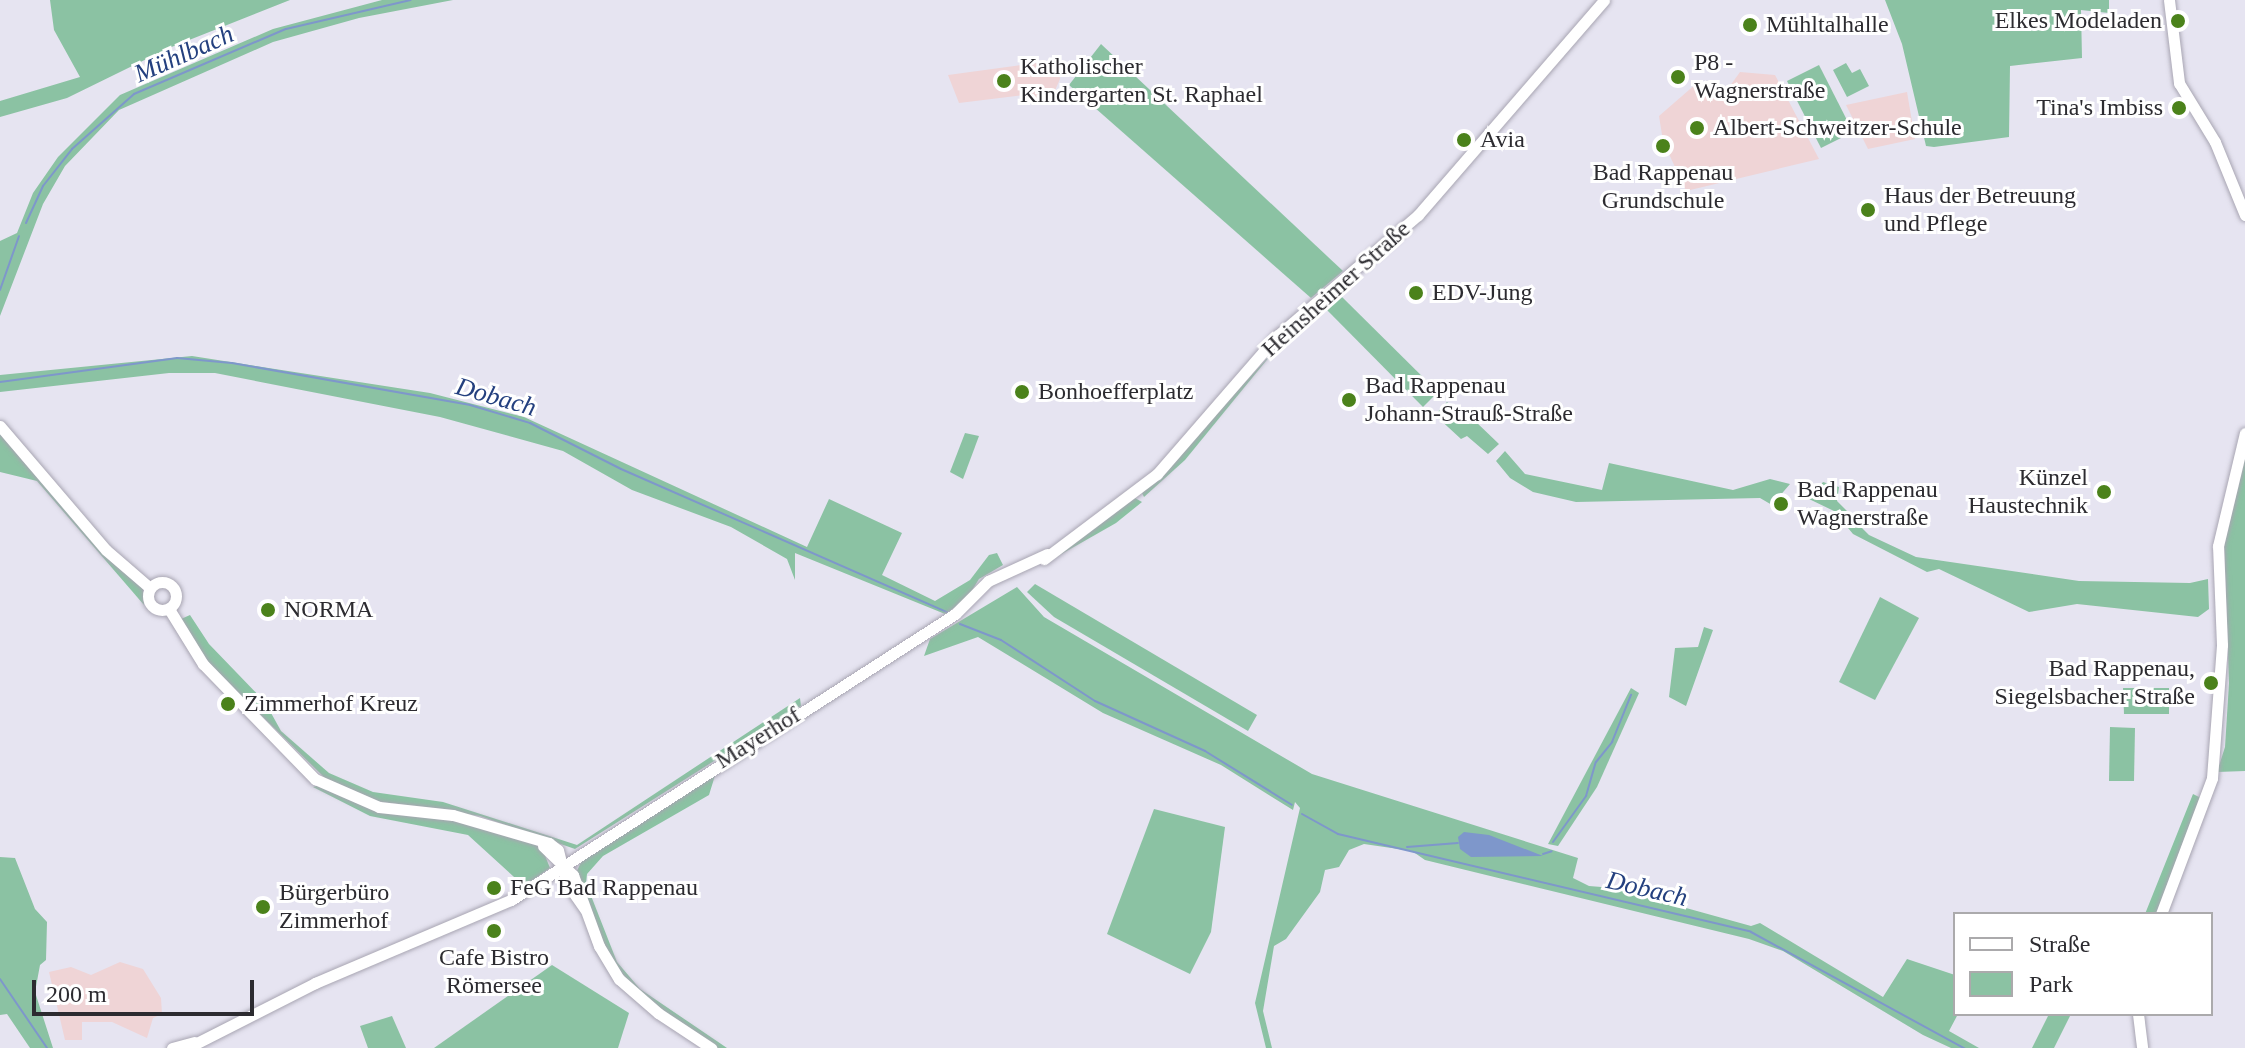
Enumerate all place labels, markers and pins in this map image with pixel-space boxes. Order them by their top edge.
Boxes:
place label: Elkes Modeladen [1995,7,2162,35]
place label: Mühltalhalle [1766,11,1889,39]
marker: Elkes Modeladen [2169,12,2187,30]
marker: Mühltalhalle [1741,16,1759,34]
place label: P8 - Wagnerstraße [1694,49,1825,105]
place label: Katholischer Kindergarten St. Raphael [1020,53,1263,109]
marker: P8 - Wagnerstraße [1669,68,1687,86]
marker: Katholischer Kindergarten St. Raphael [995,72,1013,90]
place label: Tina's Imbiss [2036,94,2163,122]
marker: Tina's Imbiss [2170,99,2188,117]
place label: Albert-Schweitzer-Schule [1713,114,1962,142]
marker: Albert-Schweitzer-Schule [1688,119,1706,137]
place label: Avia [1480,126,1525,154]
marker: Avia [1455,131,1473,149]
marker: Bad Rappenau Grundschule [1654,137,1672,155]
place label: Bad Rappenau Grundschule [1593,159,1733,215]
place label: Haus der Betreuung und Pflege [1884,182,2076,238]
marker: Haus der Betreuung und Pflege [1859,201,1877,219]
place label: EDV-Jung [1432,279,1532,307]
marker: EDV-Jung [1407,284,1425,302]
place label: Bad Rappenau Johann-Strauß-Straße [1365,372,1573,428]
place label: Bonhoefferplatz [1038,378,1193,406]
marker: Bonhoefferplatz [1013,383,1031,401]
marker: Bad Rappenau Johann-Strauß-Straße [1340,391,1358,409]
place label: Künzel Haustechnik [1968,464,2088,520]
place label: Bad Rappenau Wagnerstraße [1797,476,1938,532]
marker: Künzel Haustechnik [2095,483,2113,501]
marker: Bad Rappenau Wagnerstraße [1772,495,1790,513]
place label: NORMA [284,596,373,624]
marker: NORMA [259,601,277,619]
place label: Bad Rappenau, Siegelsbacher Straße [1994,655,2195,711]
marker: Bad Rappenau, Siegelsbacher Straße [2202,674,2220,692]
place label: Zimmerhof Kreuz [244,690,418,718]
marker: Zimmerhof Kreuz [219,695,237,713]
place label: FeG Bad Rappenau [510,874,698,902]
place label: Bürgerbüro Zimmerhof [279,879,389,935]
marker: FeG Bad Rappenau [485,879,503,897]
marker: Bürgerbüro Zimmerhof [254,898,272,916]
marker: Cafe Bistro Römersee [485,922,503,940]
place label: Cafe Bistro Römersee [439,944,549,1000]

